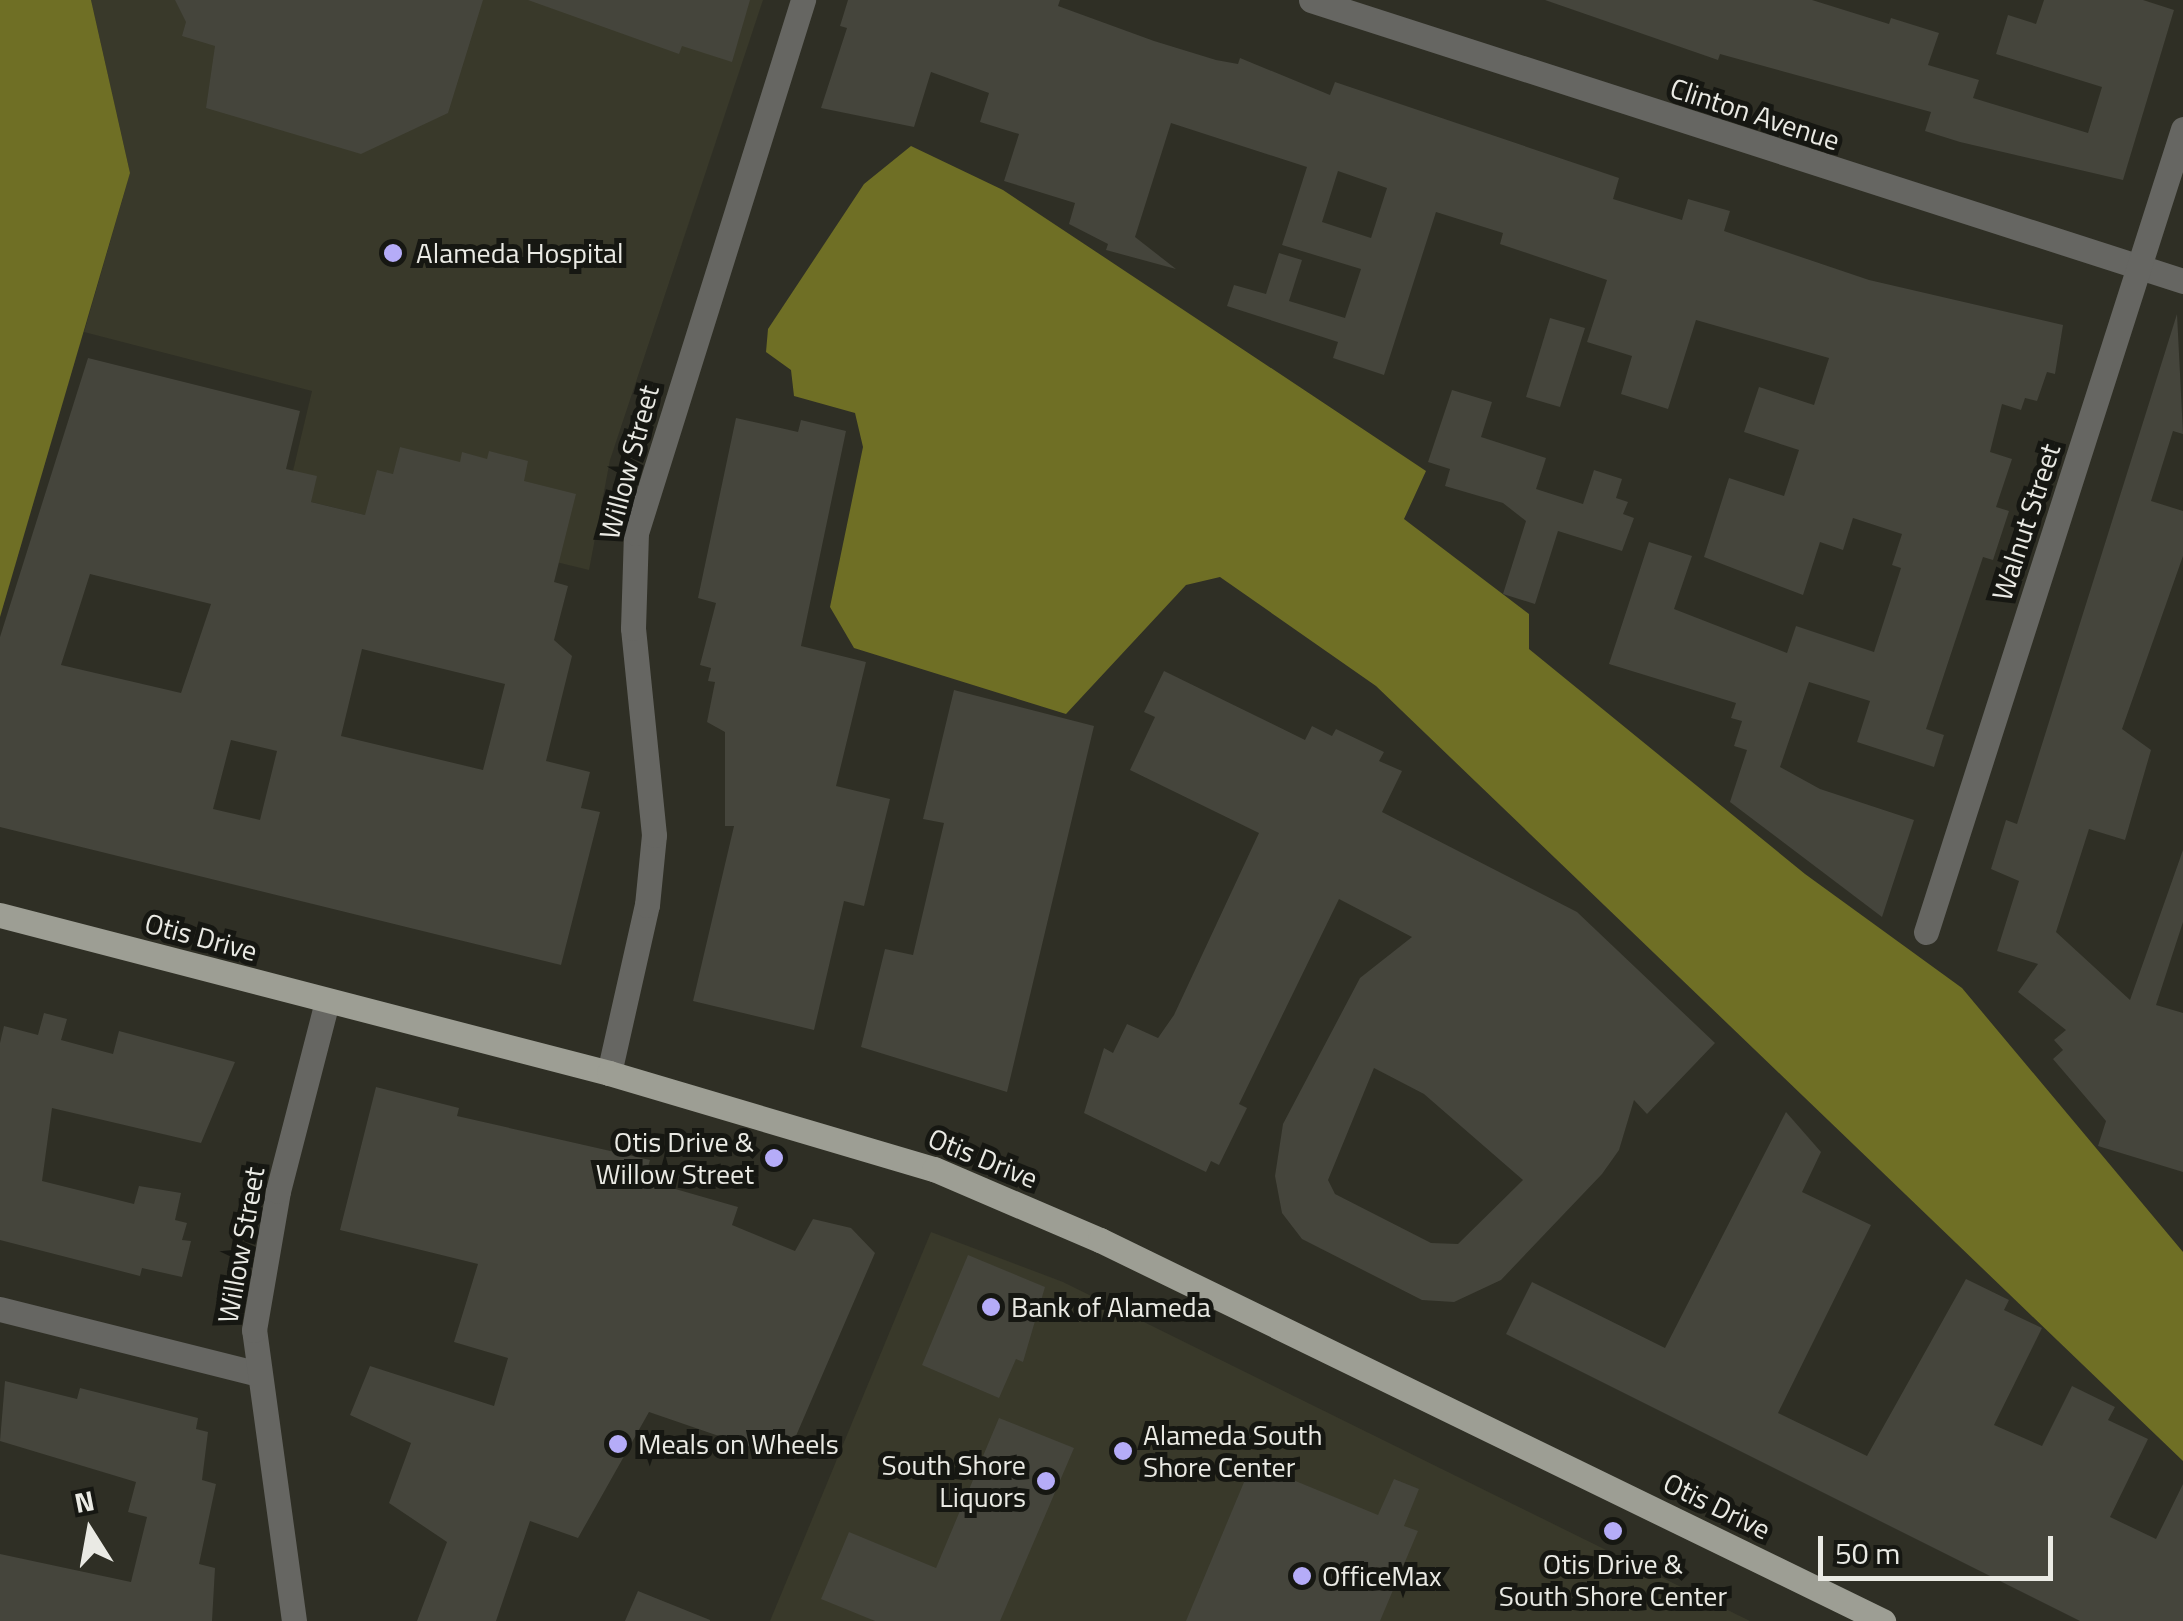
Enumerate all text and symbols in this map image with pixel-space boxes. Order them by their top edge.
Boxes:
street label: Clinton Avenue [1666,71,1844,157]
place label: Alameda Hospital [416,236,624,270]
marker: Alameda Hospital [380,240,406,266]
street label: Willow Street [592,381,666,543]
street label: Walnut Street [1985,439,2067,605]
street label: Otis Drive [141,906,261,968]
street label: Otis Drive [923,1121,1043,1195]
place label: Otis Drive & Willow Street [596,1125,754,1191]
marker: Otis Drive & Willow Street [763,1147,785,1169]
street label: Willow Street [211,1164,271,1326]
place label: Bank of Alameda [1011,1290,1211,1324]
marker: Bank of Alameda [980,1296,1002,1318]
place label: Alameda South Shore Center [1143,1418,1322,1484]
place label: Meals on Wheels [638,1427,839,1461]
marker: Meals on Wheels [607,1433,629,1455]
marker: Alameda South Shore Center [1112,1440,1134,1462]
place label: South Shore Liquors [882,1448,1026,1514]
street label: Otis Drive [1658,1466,1776,1546]
marker: South Shore Liquors [1035,1470,1057,1492]
text: N [71,1478,98,1524]
north arrow [40,1481,140,1581]
scale bar [1823,1516,2058,1578]
marker: Otis Drive & South Shore Center [1602,1520,1624,1542]
text: 50 m [1835,1530,1900,1576]
place label: Otis Drive & South Shore Center [1499,1547,1727,1613]
place label: OfficeMax [1322,1559,1442,1593]
marker: OfficeMax [1291,1565,1313,1587]

